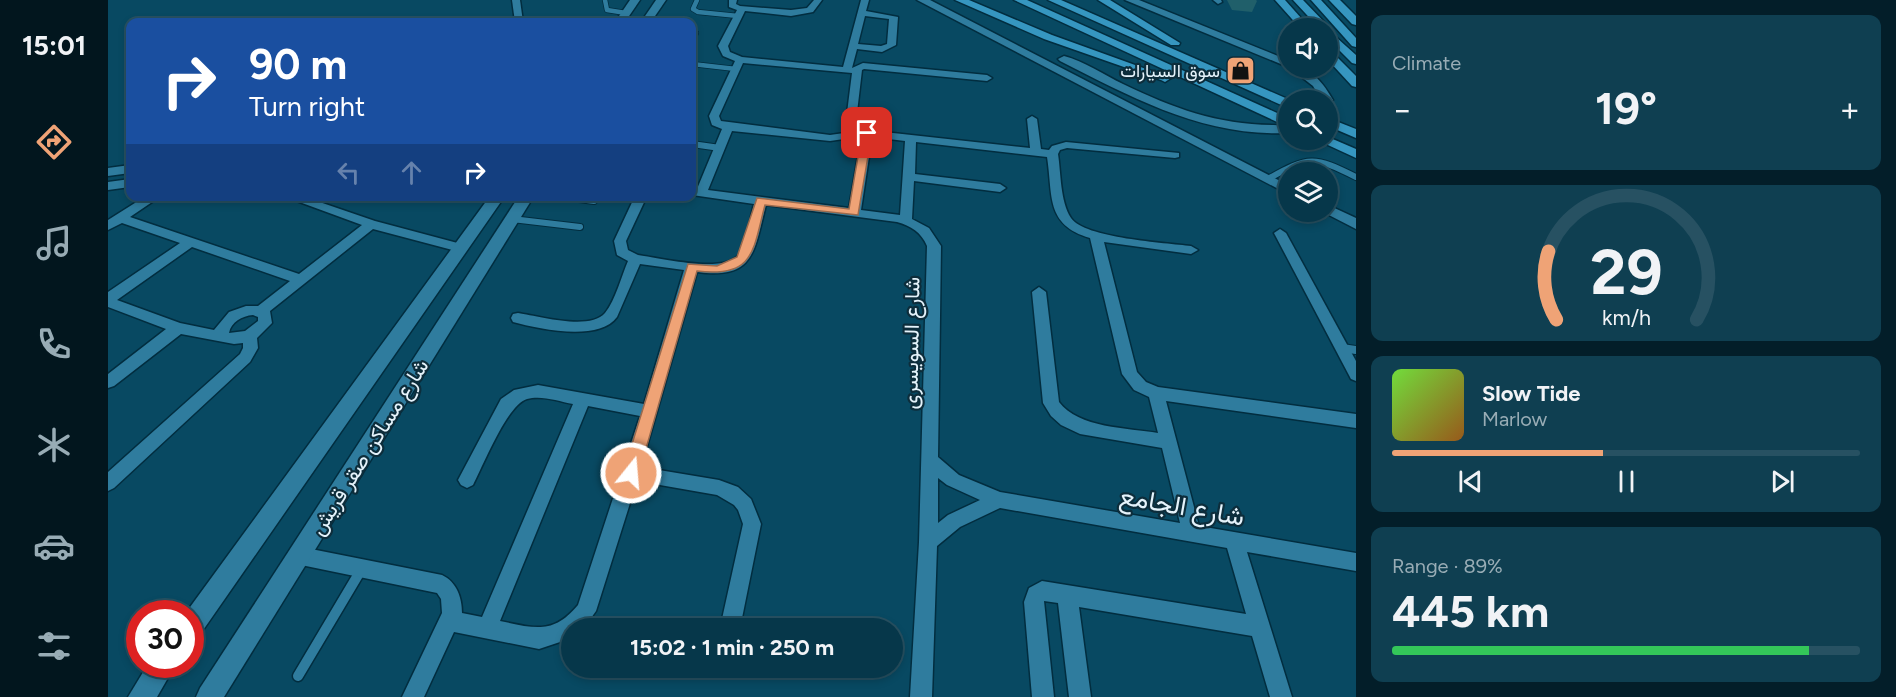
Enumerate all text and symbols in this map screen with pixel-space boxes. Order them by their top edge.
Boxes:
map controls [1278,18,1338,222]
button: sound [1278,18,1338,78]
text: 15:01 [22,29,86,62]
text: 90 m [249,39,347,90]
icon: right [150,42,228,120]
text: Climate [1392,51,1461,75]
shop icon: سوق السيارات [1225,55,1257,87]
place label: سوق السيارات [1120,60,1220,82]
text: 19° [1595,81,1657,135]
text: Turn right [249,90,365,123]
button: search [1278,90,1338,150]
text: − [1392,90,1413,129]
text: + [1839,90,1860,129]
pin [841,107,892,158]
icon: arrive [850,116,883,149]
icon: directions [33,121,75,163]
icon: left [332,156,365,189]
icon: ahead [395,156,428,189]
icon: right [458,156,491,189]
button: layers [1278,162,1338,222]
icon: music [33,222,75,264]
text: 29 [1590,236,1662,311]
street label: شارع السويسرى [897,276,927,410]
text: km/h [1602,306,1650,331]
icon: phone [33,323,75,365]
street label: شارع مساكن صقر قريش [305,354,435,541]
text: Slow Tide [1482,380,1581,407]
text: Marlow [1482,407,1547,431]
icon: climate [33,424,75,466]
position arrow [599,441,663,505]
icon: previous [1454,465,1487,498]
icon: pause [1610,465,1643,498]
icon: next [1766,465,1799,498]
street label: شارع الجامع [1117,479,1247,535]
icon: car [33,525,75,567]
text: Range · 89% [1392,554,1503,578]
text: 445 km [1392,584,1549,638]
speed limit sign: 30 [126,600,204,678]
icon: filters [33,625,75,667]
text: 15:02 · 1 min · 250 m [630,634,834,661]

